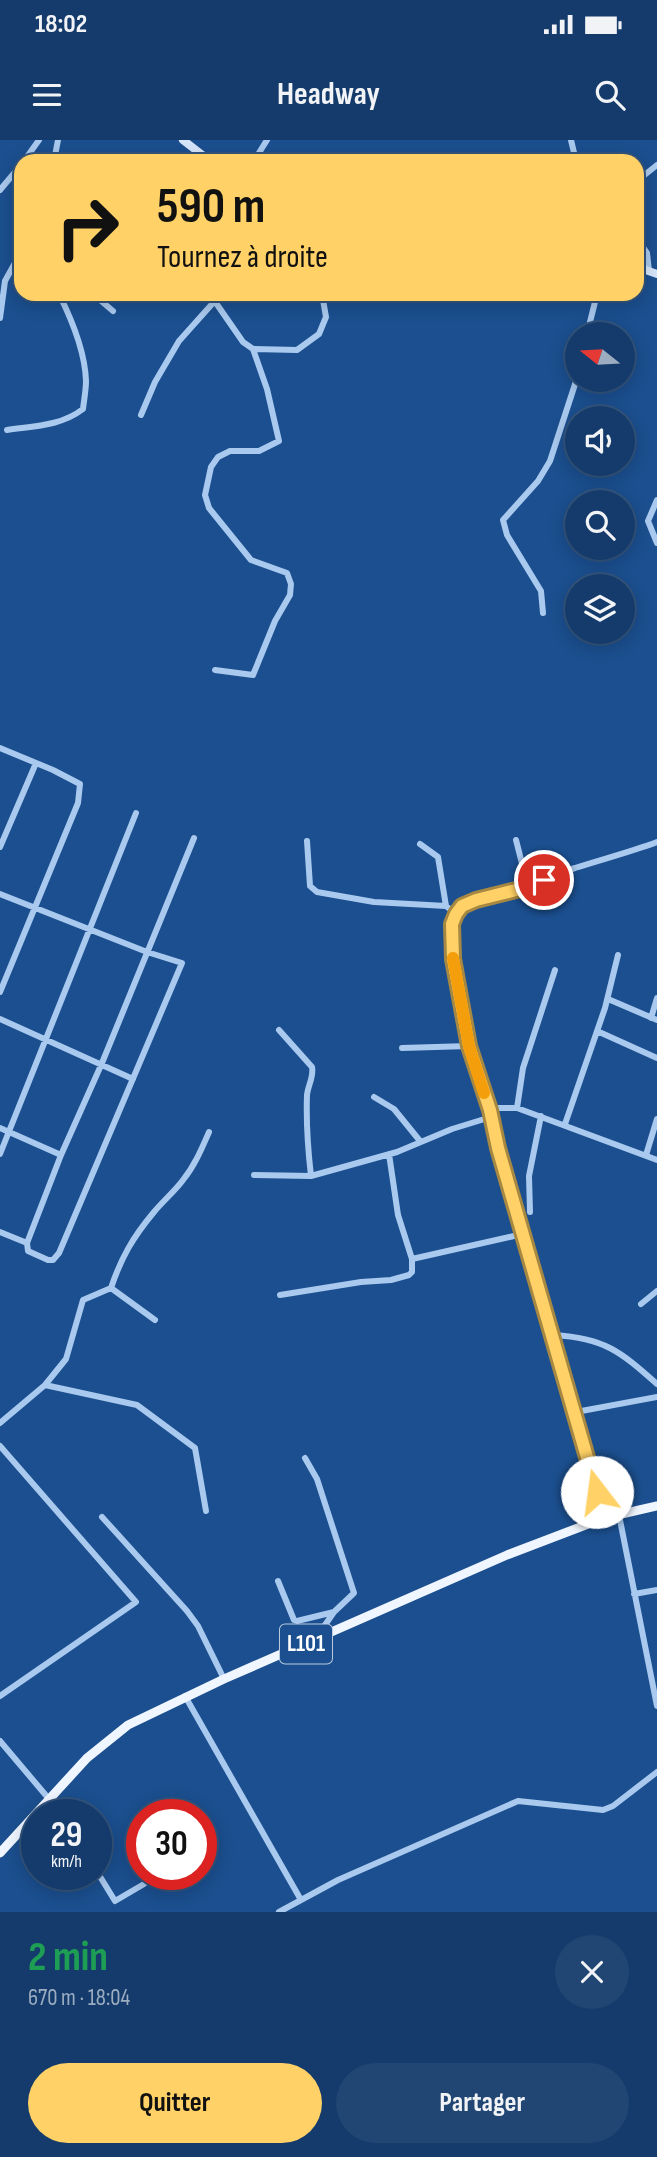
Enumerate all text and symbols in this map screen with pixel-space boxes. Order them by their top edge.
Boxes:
text: 18:02 [35,9,87,40]
text: Headway [277,75,380,114]
icon: menu [28,76,66,114]
icon: search [591,76,629,114]
text: 590 m [157,178,265,237]
icon: right [42,182,133,273]
text: Tournez à droite [157,238,328,277]
north arrow [565,322,635,392]
map controls [565,322,635,644]
button: sound [565,406,635,476]
button: search [565,490,635,560]
button: layers [565,574,635,644]
pin [514,850,574,910]
icon: arrive [525,861,563,899]
position arrow [560,1455,634,1529]
road number: L101 [280,1624,332,1664]
speed limit sign: 30 [126,1799,217,1890]
text: 29 [51,1814,82,1857]
text: km/h [51,1851,82,1872]
text: 2 min [28,1932,108,1983]
button: close [555,1935,629,2009]
text: 670 m · 18:04 [28,1984,130,2012]
button: Quitter [28,2063,322,2143]
button: Partager [336,2063,629,2143]

